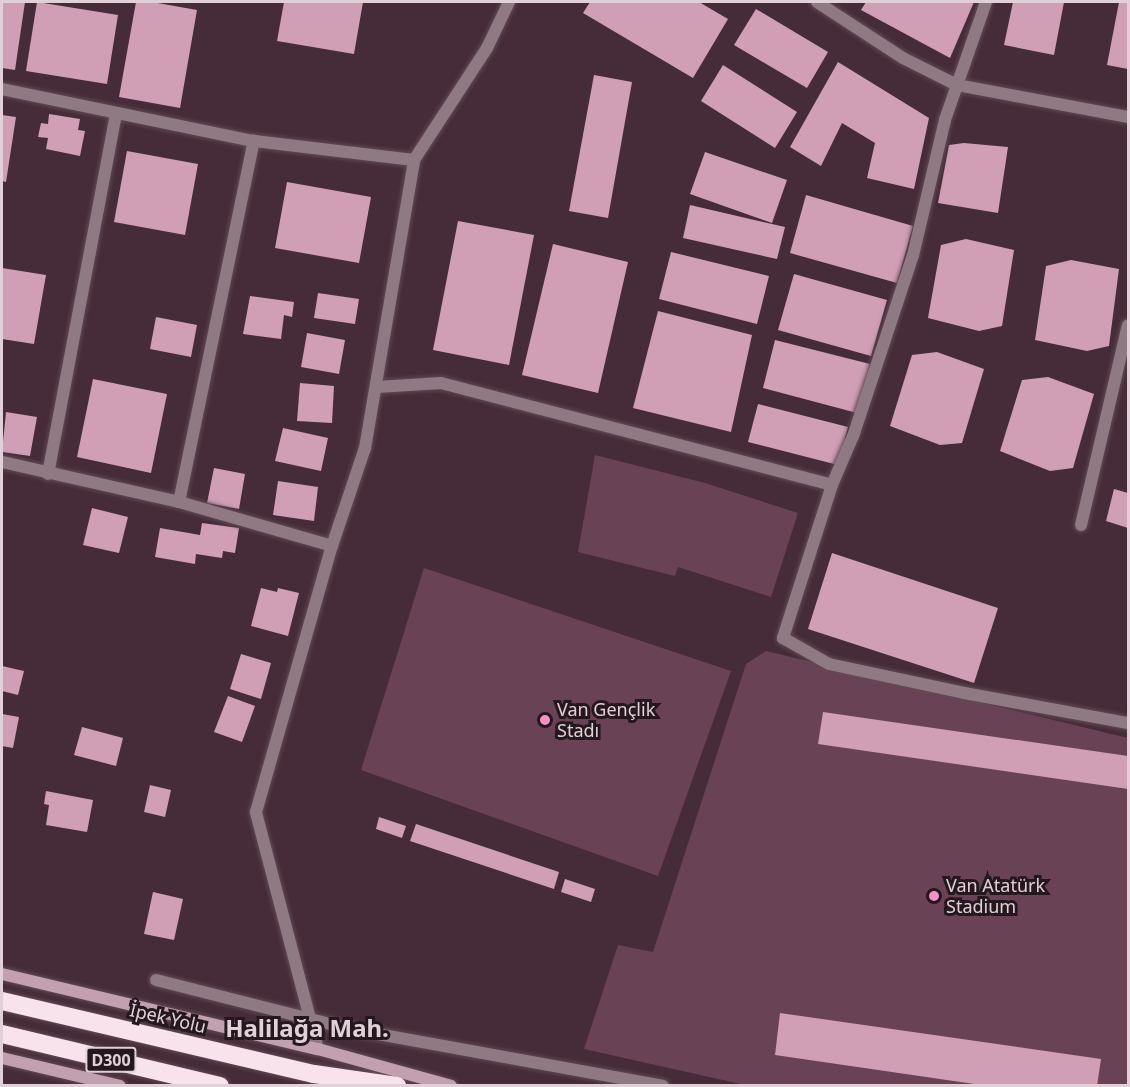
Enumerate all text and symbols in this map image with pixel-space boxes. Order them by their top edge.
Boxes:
place label: Van Gençlik Stadı [557,699,655,742]
marker: Van Gençlik Stadı [538,713,552,727]
place label: Van Atatürk Stadium [946,875,1045,918]
marker: Van Atatürk Stadium [927,889,941,903]
street label: İpek Yolu [128,999,208,1037]
district label: Halilağa Mah. [225,1014,389,1042]
road number: D300 [84,1047,138,1073]

